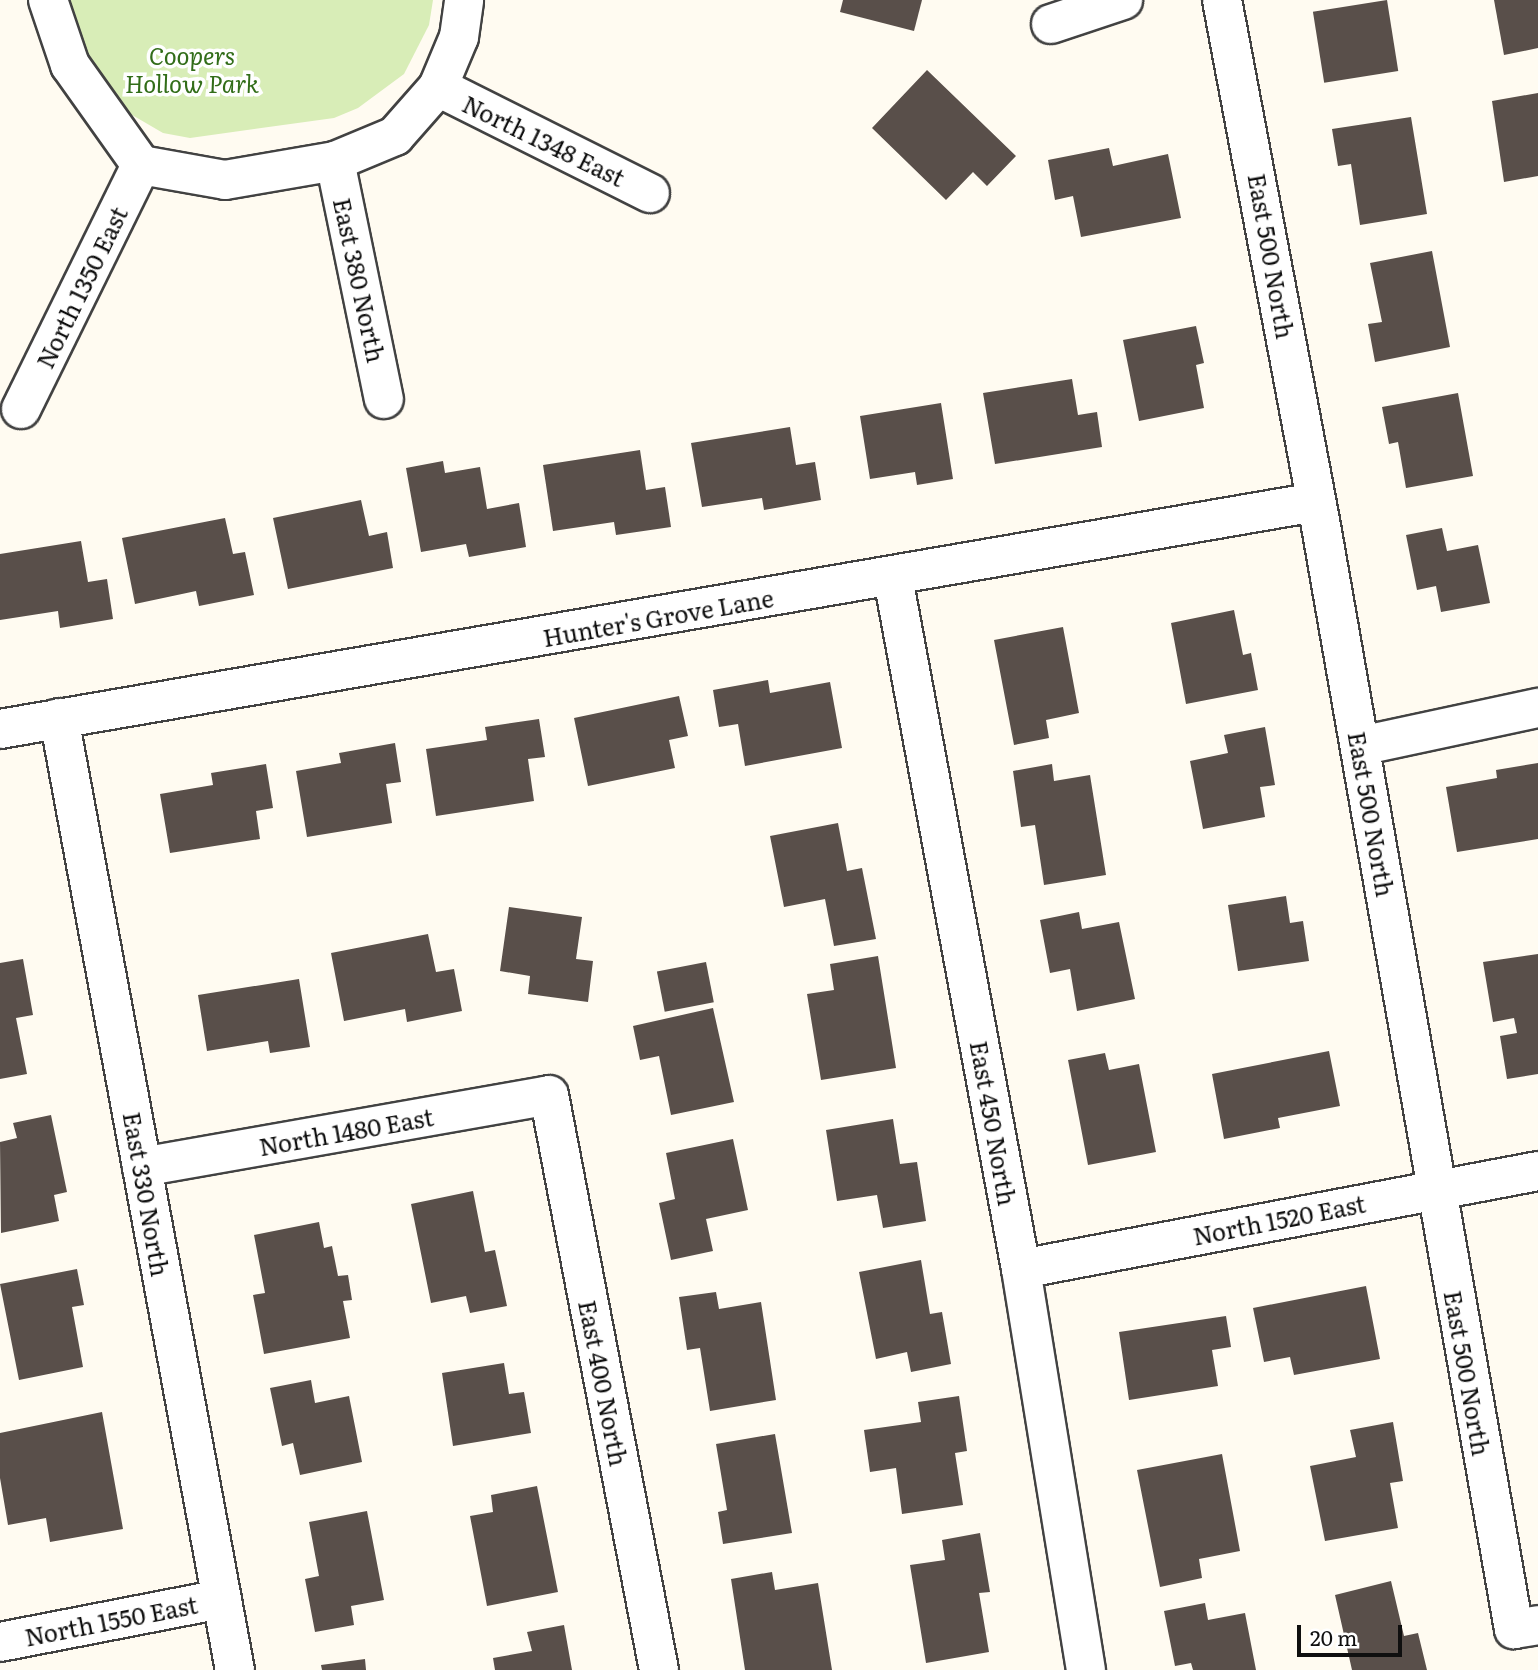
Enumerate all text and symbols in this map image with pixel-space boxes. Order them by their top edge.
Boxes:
park label: Coopers Hollow Park [125,41,259,97]
street label: North 1348 East [458,88,630,192]
street label: East 500 North [1243,171,1301,341]
street label: East 380 North [328,195,392,365]
street label: North 1350 East [29,202,133,372]
street label: Hunter's Grove Lane [540,583,776,651]
street label: East 500 North [1343,729,1401,899]
street label: East 450 North [965,1038,1023,1208]
street label: North 1480 East [257,1101,435,1161]
street label: East 330 North [118,1109,176,1279]
street label: North 1520 East [1190,1188,1368,1250]
street label: East 500 North [1439,1288,1497,1458]
street label: East 400 North [574,1298,634,1468]
street label: North 1550 East [22,1589,200,1651]
scale bar [1300,1610,1405,1654]
text: 20 m [1310,1621,1357,1652]

